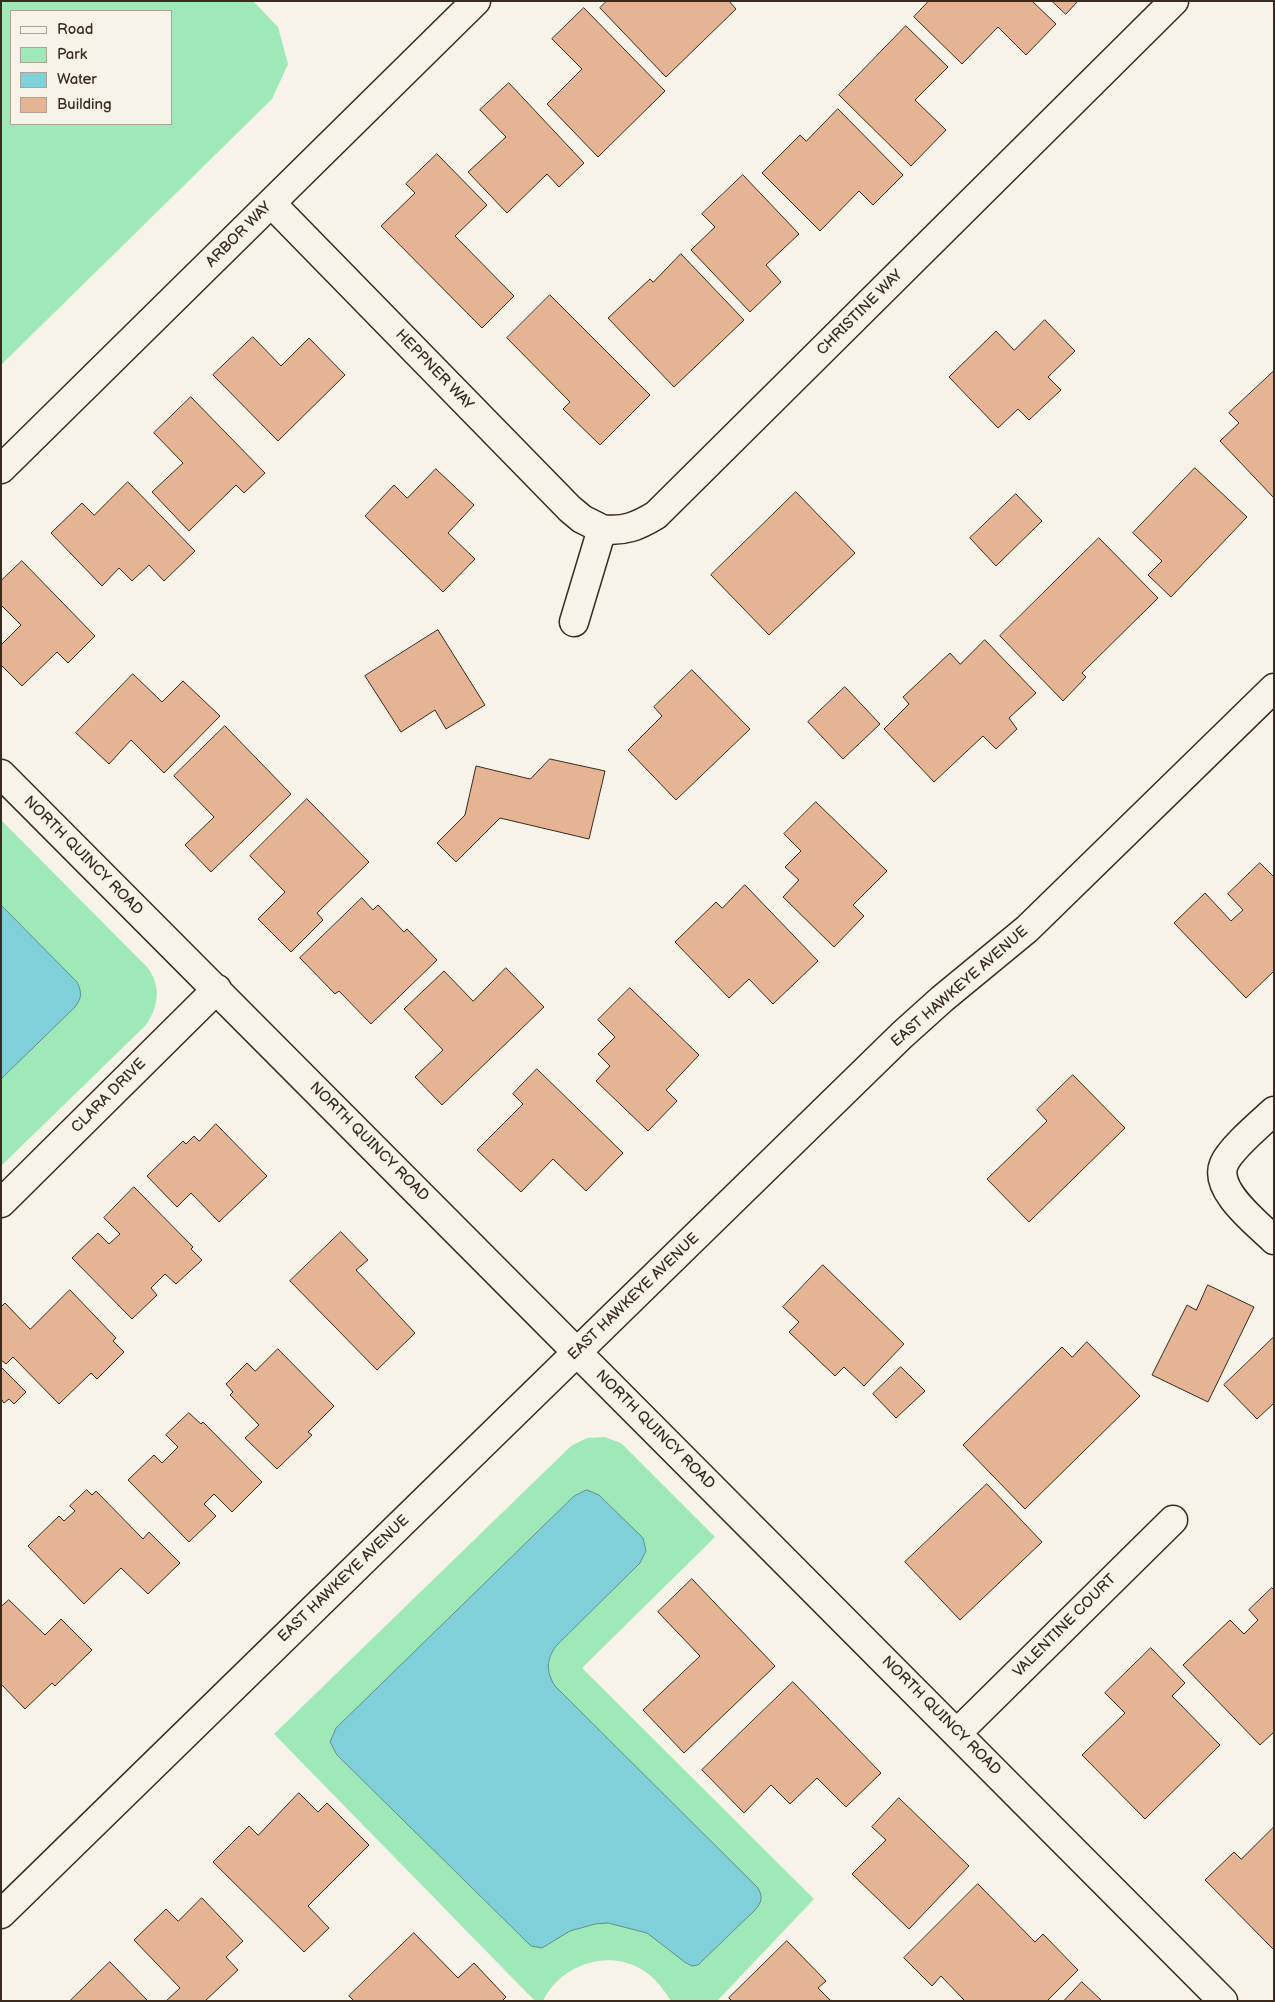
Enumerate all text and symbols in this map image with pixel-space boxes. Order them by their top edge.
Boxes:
legend [10,10,172,125]
text: Road [57,20,93,39]
text: Park [57,45,87,64]
text: Water [57,70,97,89]
text: Building [57,95,112,114]
street label: ARBOR WAY [202,198,276,272]
street label: CHRISTINE WAY [813,266,907,360]
street label: HEPPNER WAY [391,326,477,414]
street label: NORTH QUINCY ROAD [20,793,146,919]
street label: EAST HAWKEYE AVENUE [888,923,1032,1051]
street label: CLARA DRIVE [68,1055,150,1137]
street label: NORTH QUINCY ROAD [306,1079,432,1205]
street label: EAST HAWKEYE AVENUE [565,1230,703,1364]
street label: NORTH QUINCY ROAD [592,1367,718,1493]
street label: EAST HAWKEYE AVENUE [275,1512,413,1646]
street label: VALENTINE COURT [1010,1571,1120,1681]
street label: NORTH QUINCY ROAD [878,1653,1004,1779]

